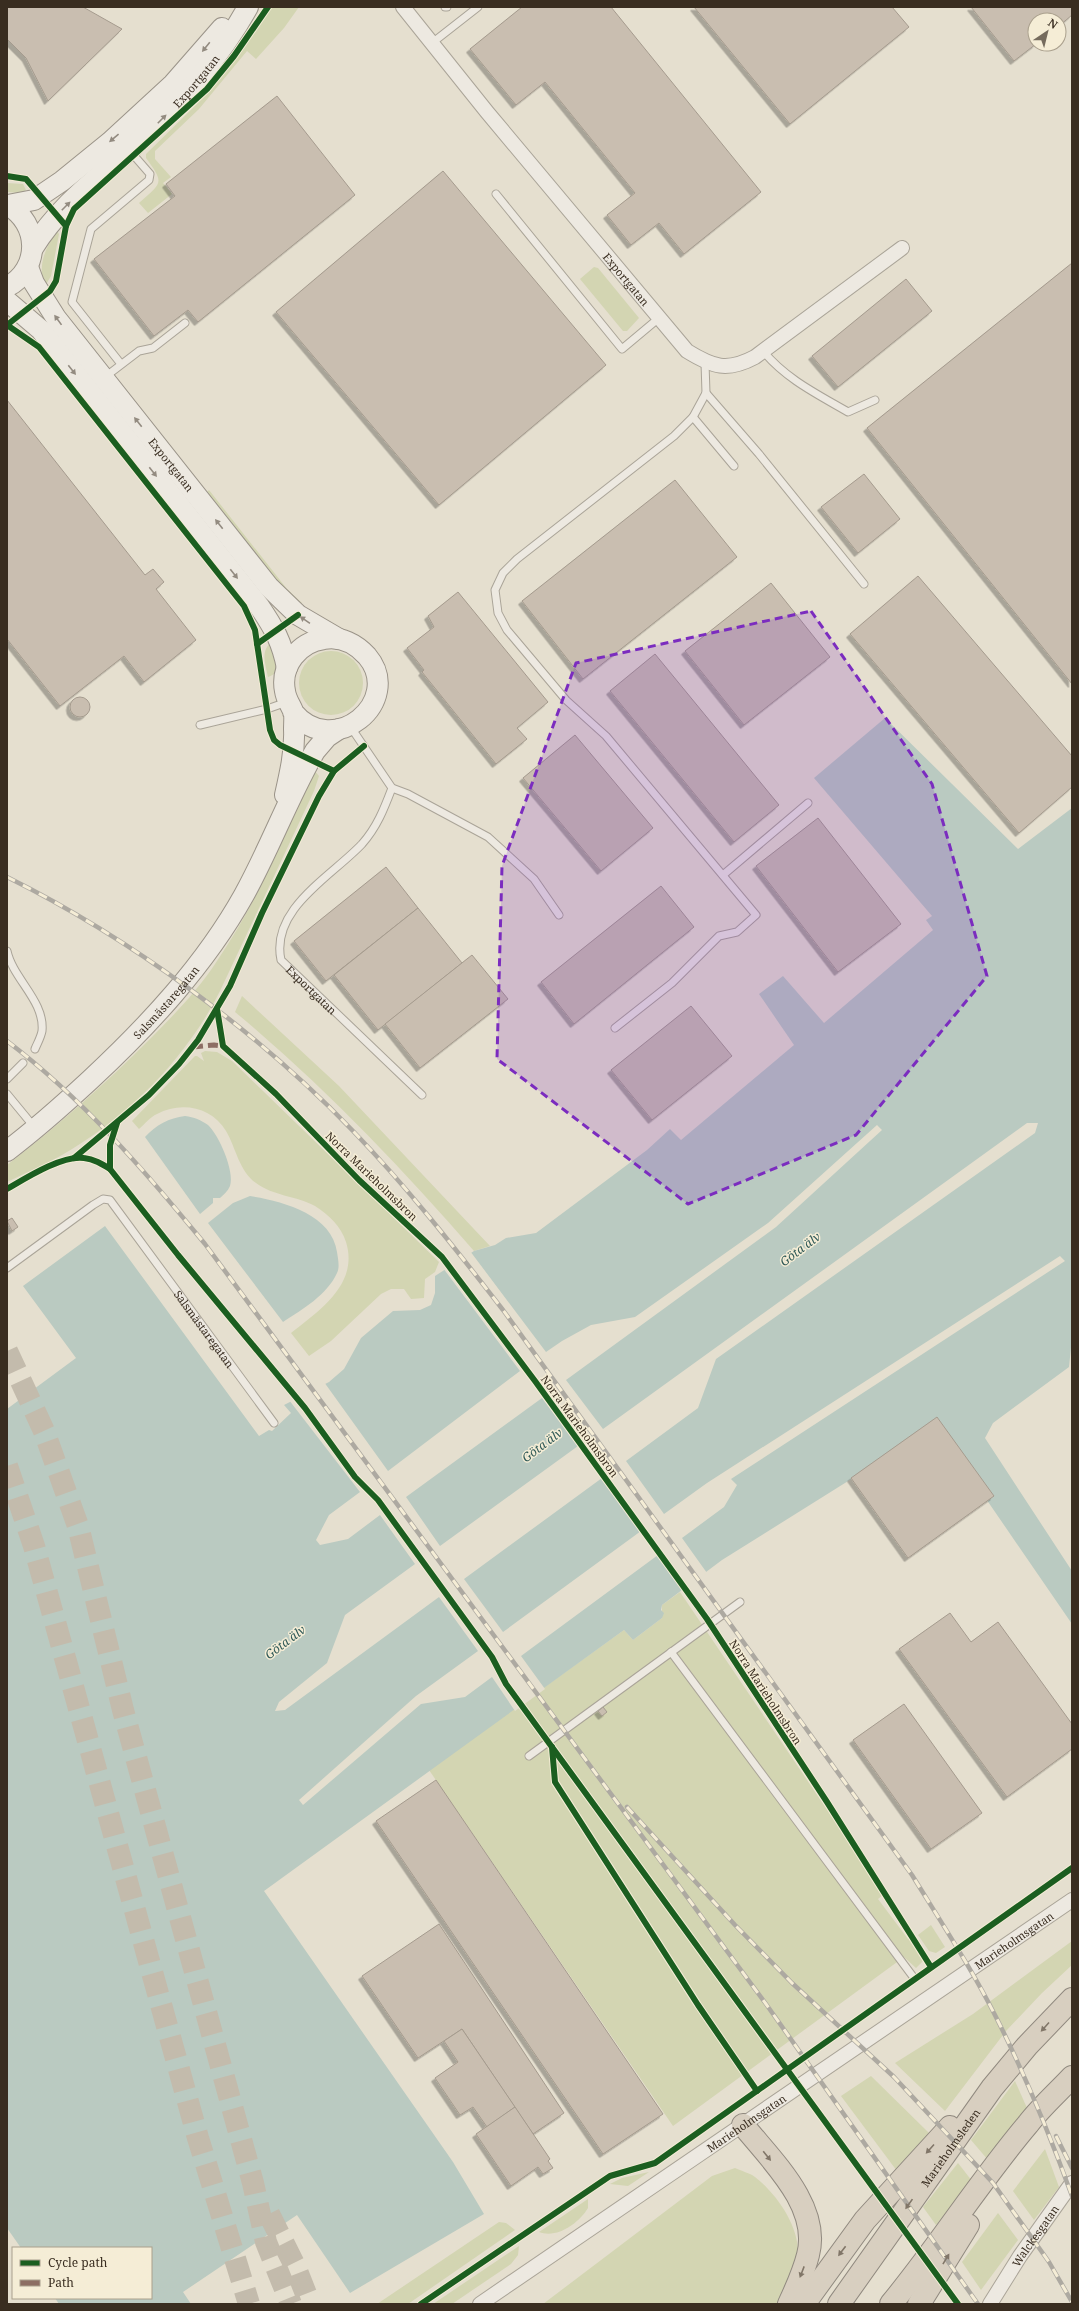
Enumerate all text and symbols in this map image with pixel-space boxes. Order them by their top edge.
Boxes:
north arrow [1027,12,1067,52]
text: N [1045,15,1061,32]
one-way arrow [202,42,211,52]
street label: Exportgatan [169,51,222,110]
one-way arrow [157,114,167,124]
one-way arrow [109,134,120,143]
one-way arrow [61,201,70,211]
street label: Exportgatan [600,249,653,308]
one-way arrow [54,314,62,325]
one-way arrow [68,364,77,375]
one-way arrow [134,416,143,427]
street label: Exportgatan [146,434,198,494]
one-way arrow [149,466,157,477]
one-way arrow [215,518,223,529]
one-way arrow [229,568,238,579]
one-way arrow [300,616,311,624]
street label: Salsmästaregatan [129,962,202,1042]
street label: Exportgatan [283,962,340,1017]
street label: Norra Marieholmsbron [323,1128,421,1224]
water label: Göta älv [776,1228,824,1270]
street label: Salsmästaregatan [171,1287,238,1370]
street label: Norra Marieholmsbron [538,1372,622,1480]
water label: Göta älv [518,1424,566,1466]
water label: Göta älv [261,1621,309,1663]
street label: Norra Marieholmsbron [726,1637,806,1747]
street label: Marieholmsgatan [971,1908,1056,1972]
one-way arrow [1040,2022,1049,2032]
street label: Marieholmsgatan [703,2090,788,2155]
street label: Marieholmsleden [917,2105,983,2189]
one-way arrow [925,2144,935,2154]
one-way arrow [763,2150,772,2161]
one-way arrow [905,2199,913,2210]
street label: Walckesgatan [1008,2202,1062,2269]
one-way arrow [838,2246,846,2256]
legend [12,2247,152,2299]
one-way arrow [943,2253,950,2265]
text: Cycle path [48,2254,108,2271]
one-way arrow [798,2267,804,2279]
text: Path [48,2274,74,2291]

